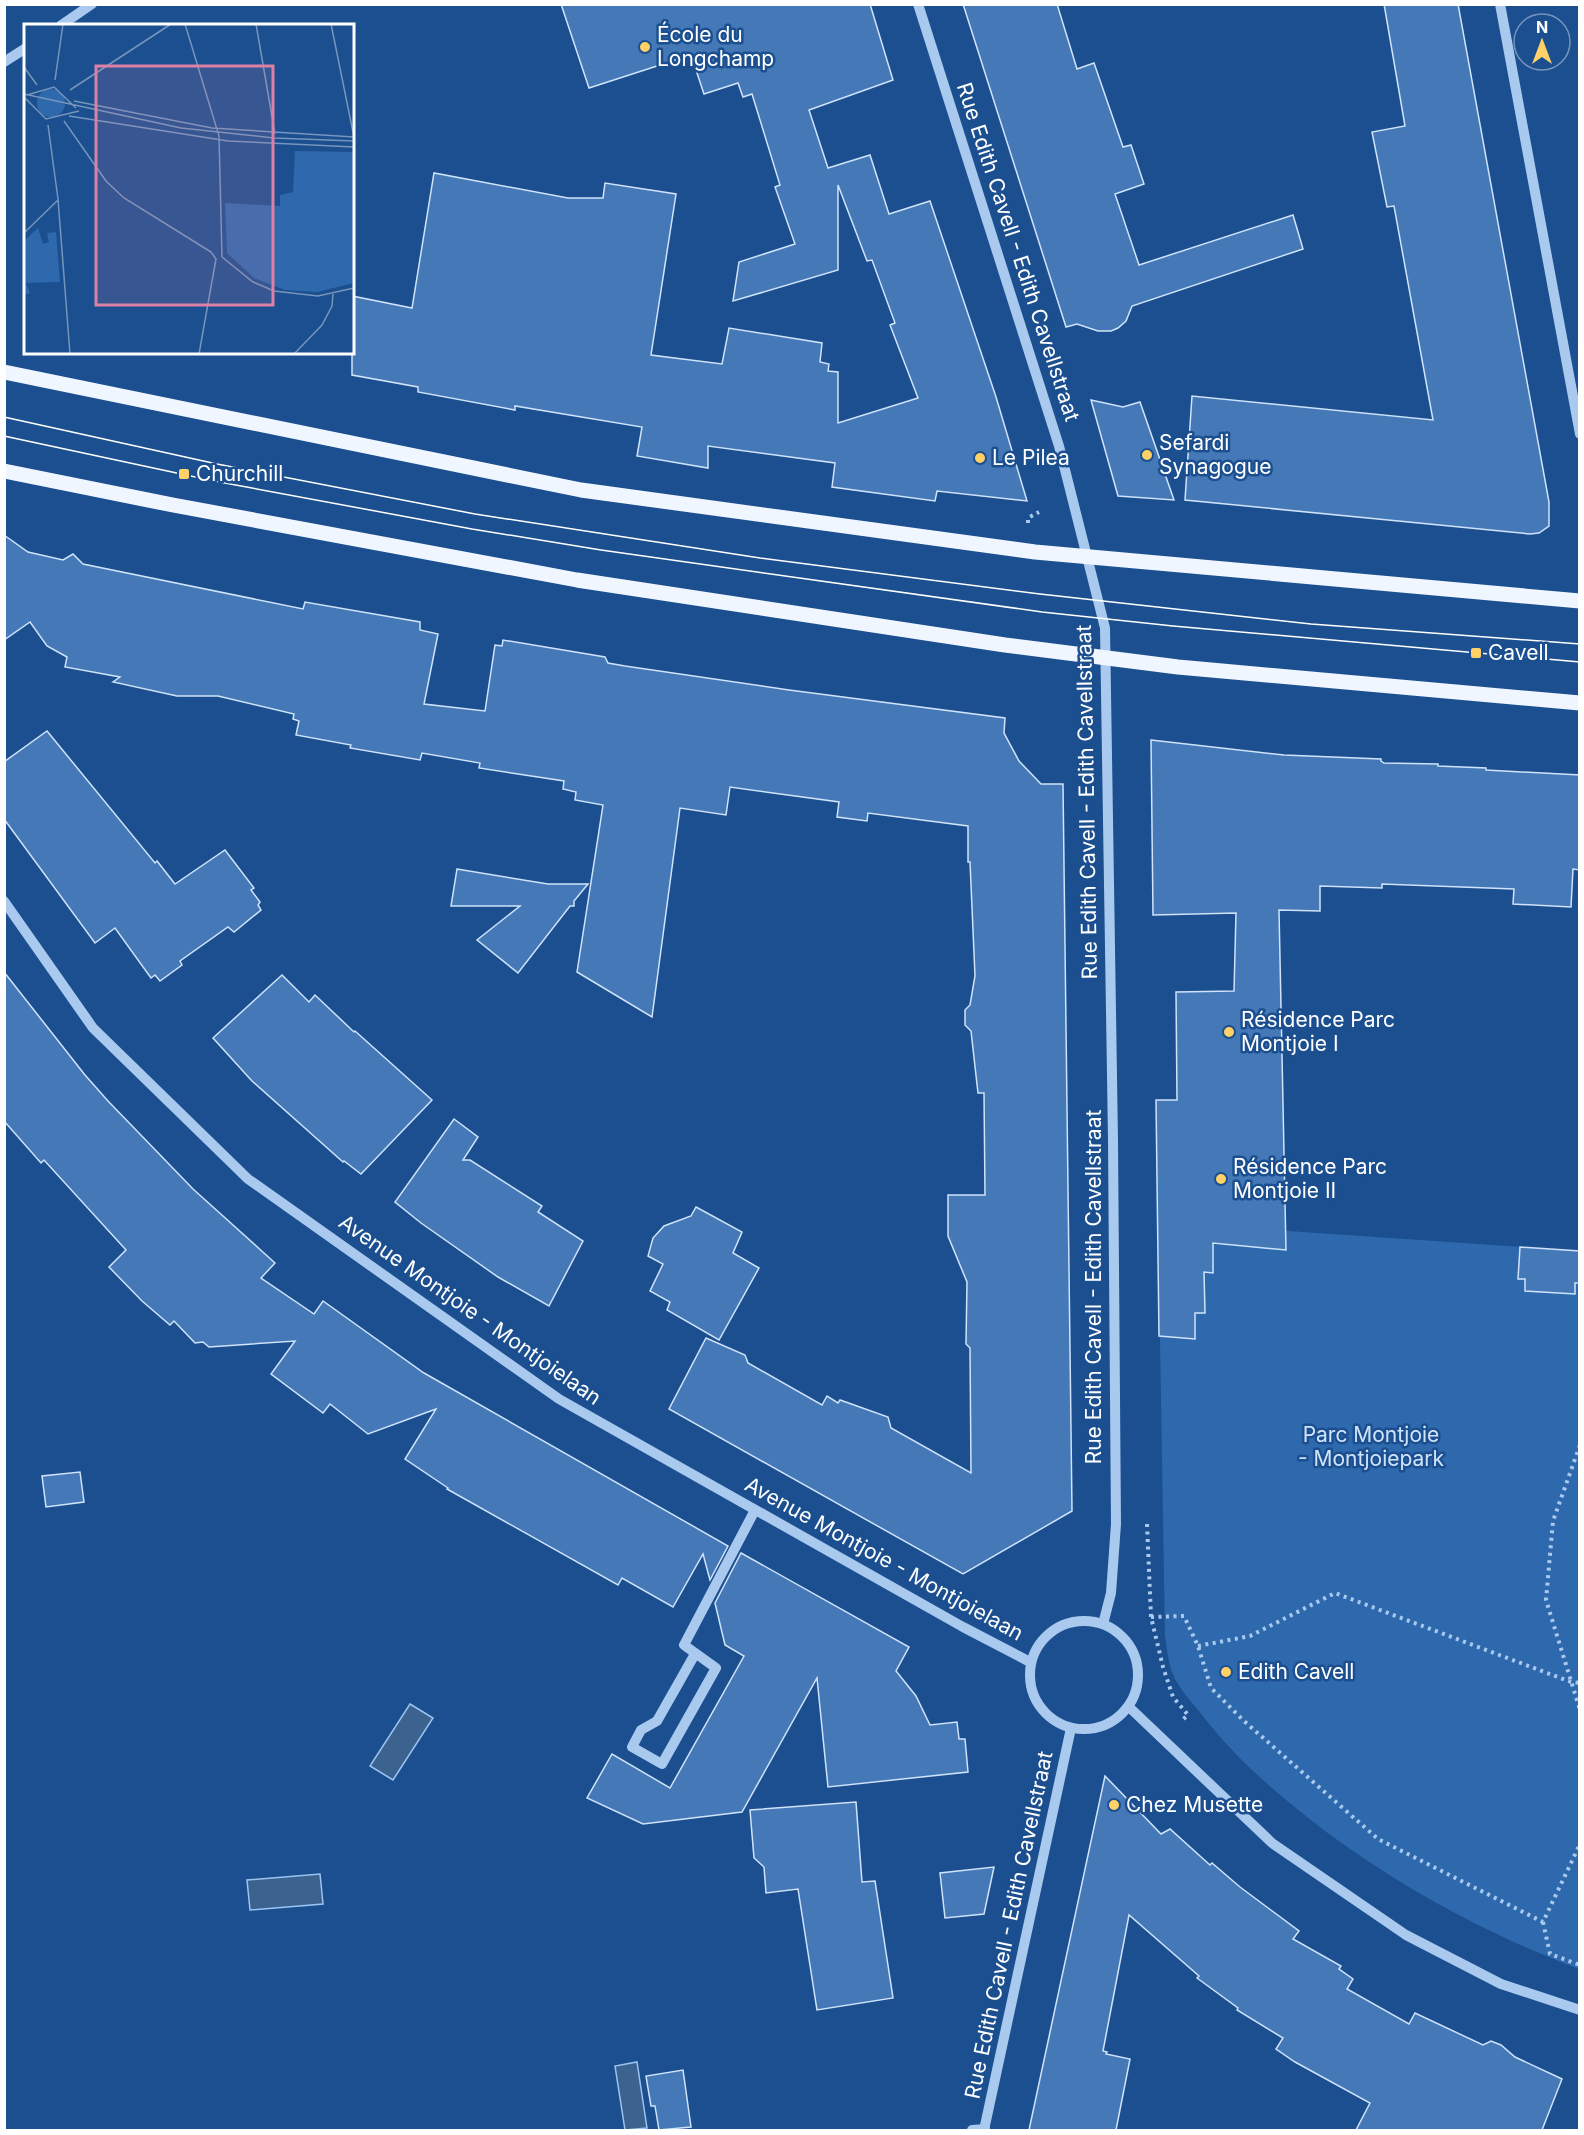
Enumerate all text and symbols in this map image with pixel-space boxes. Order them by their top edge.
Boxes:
north arrow [1512,12,1572,72]
text: N [1536,17,1548,37]
place label: École du Longchamp [657,21,774,71]
inset map [24,24,354,354]
marker: École du Longchamp [638,40,652,54]
street label: Rue Edith Cavell - Edith Cavellstraat [952,79,1085,424]
place label: Sefardi Synagogue [1159,430,1272,479]
place label: Le Pilea [992,445,1070,470]
marker: Sefardi Synagogue [1140,448,1154,462]
marker: Le Pilea [973,451,987,465]
place label: Churchill [196,461,283,486]
marker: Churchill [177,467,191,481]
street label: Rue Edith Cavell - Edith Cavellstraat [1071,624,1102,980]
place label: Cavell [1488,640,1549,665]
marker: Cavell [1469,646,1483,660]
place label: Résidence Parc Montjoie I [1241,1007,1395,1056]
marker: Résidence Parc Montjoie I [1222,1025,1236,1039]
street label: Rue Edith Cavell - Edith Cavellstraat [1081,1110,1106,1464]
place label: Résidence Parc Montjoie II [1233,1154,1387,1203]
marker: Résidence Parc Montjoie II [1214,1172,1228,1186]
street label: Avenue Montjoie - Montjoielaan [334,1209,606,1410]
park label: Parc Montjoie - Montjoiepark [1298,1422,1445,1471]
street label: Avenue Montjoie - Montjoielaan [741,1471,1028,1646]
place label: Edith Cavell [1238,1659,1354,1684]
marker: Edith Cavell [1219,1665,1233,1679]
street label: Rue Edith Cavell - Edith Cavellstraat [959,1749,1058,2101]
place label: Chez Musette [1126,1792,1263,1817]
marker: Chez Musette [1107,1798,1121,1812]

